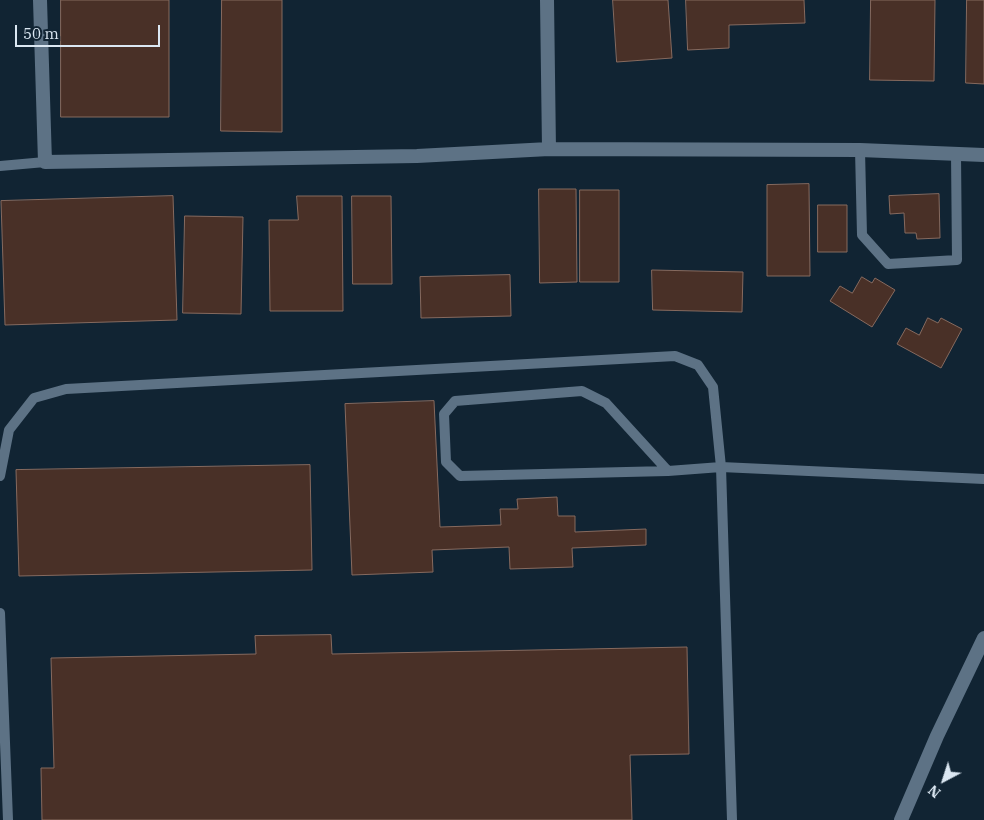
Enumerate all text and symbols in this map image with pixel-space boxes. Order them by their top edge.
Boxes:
scale bar [18,15,162,47]
text: 50 m [23,24,59,43]
north arrow [919,755,969,805]
text: N [924,781,944,802]

